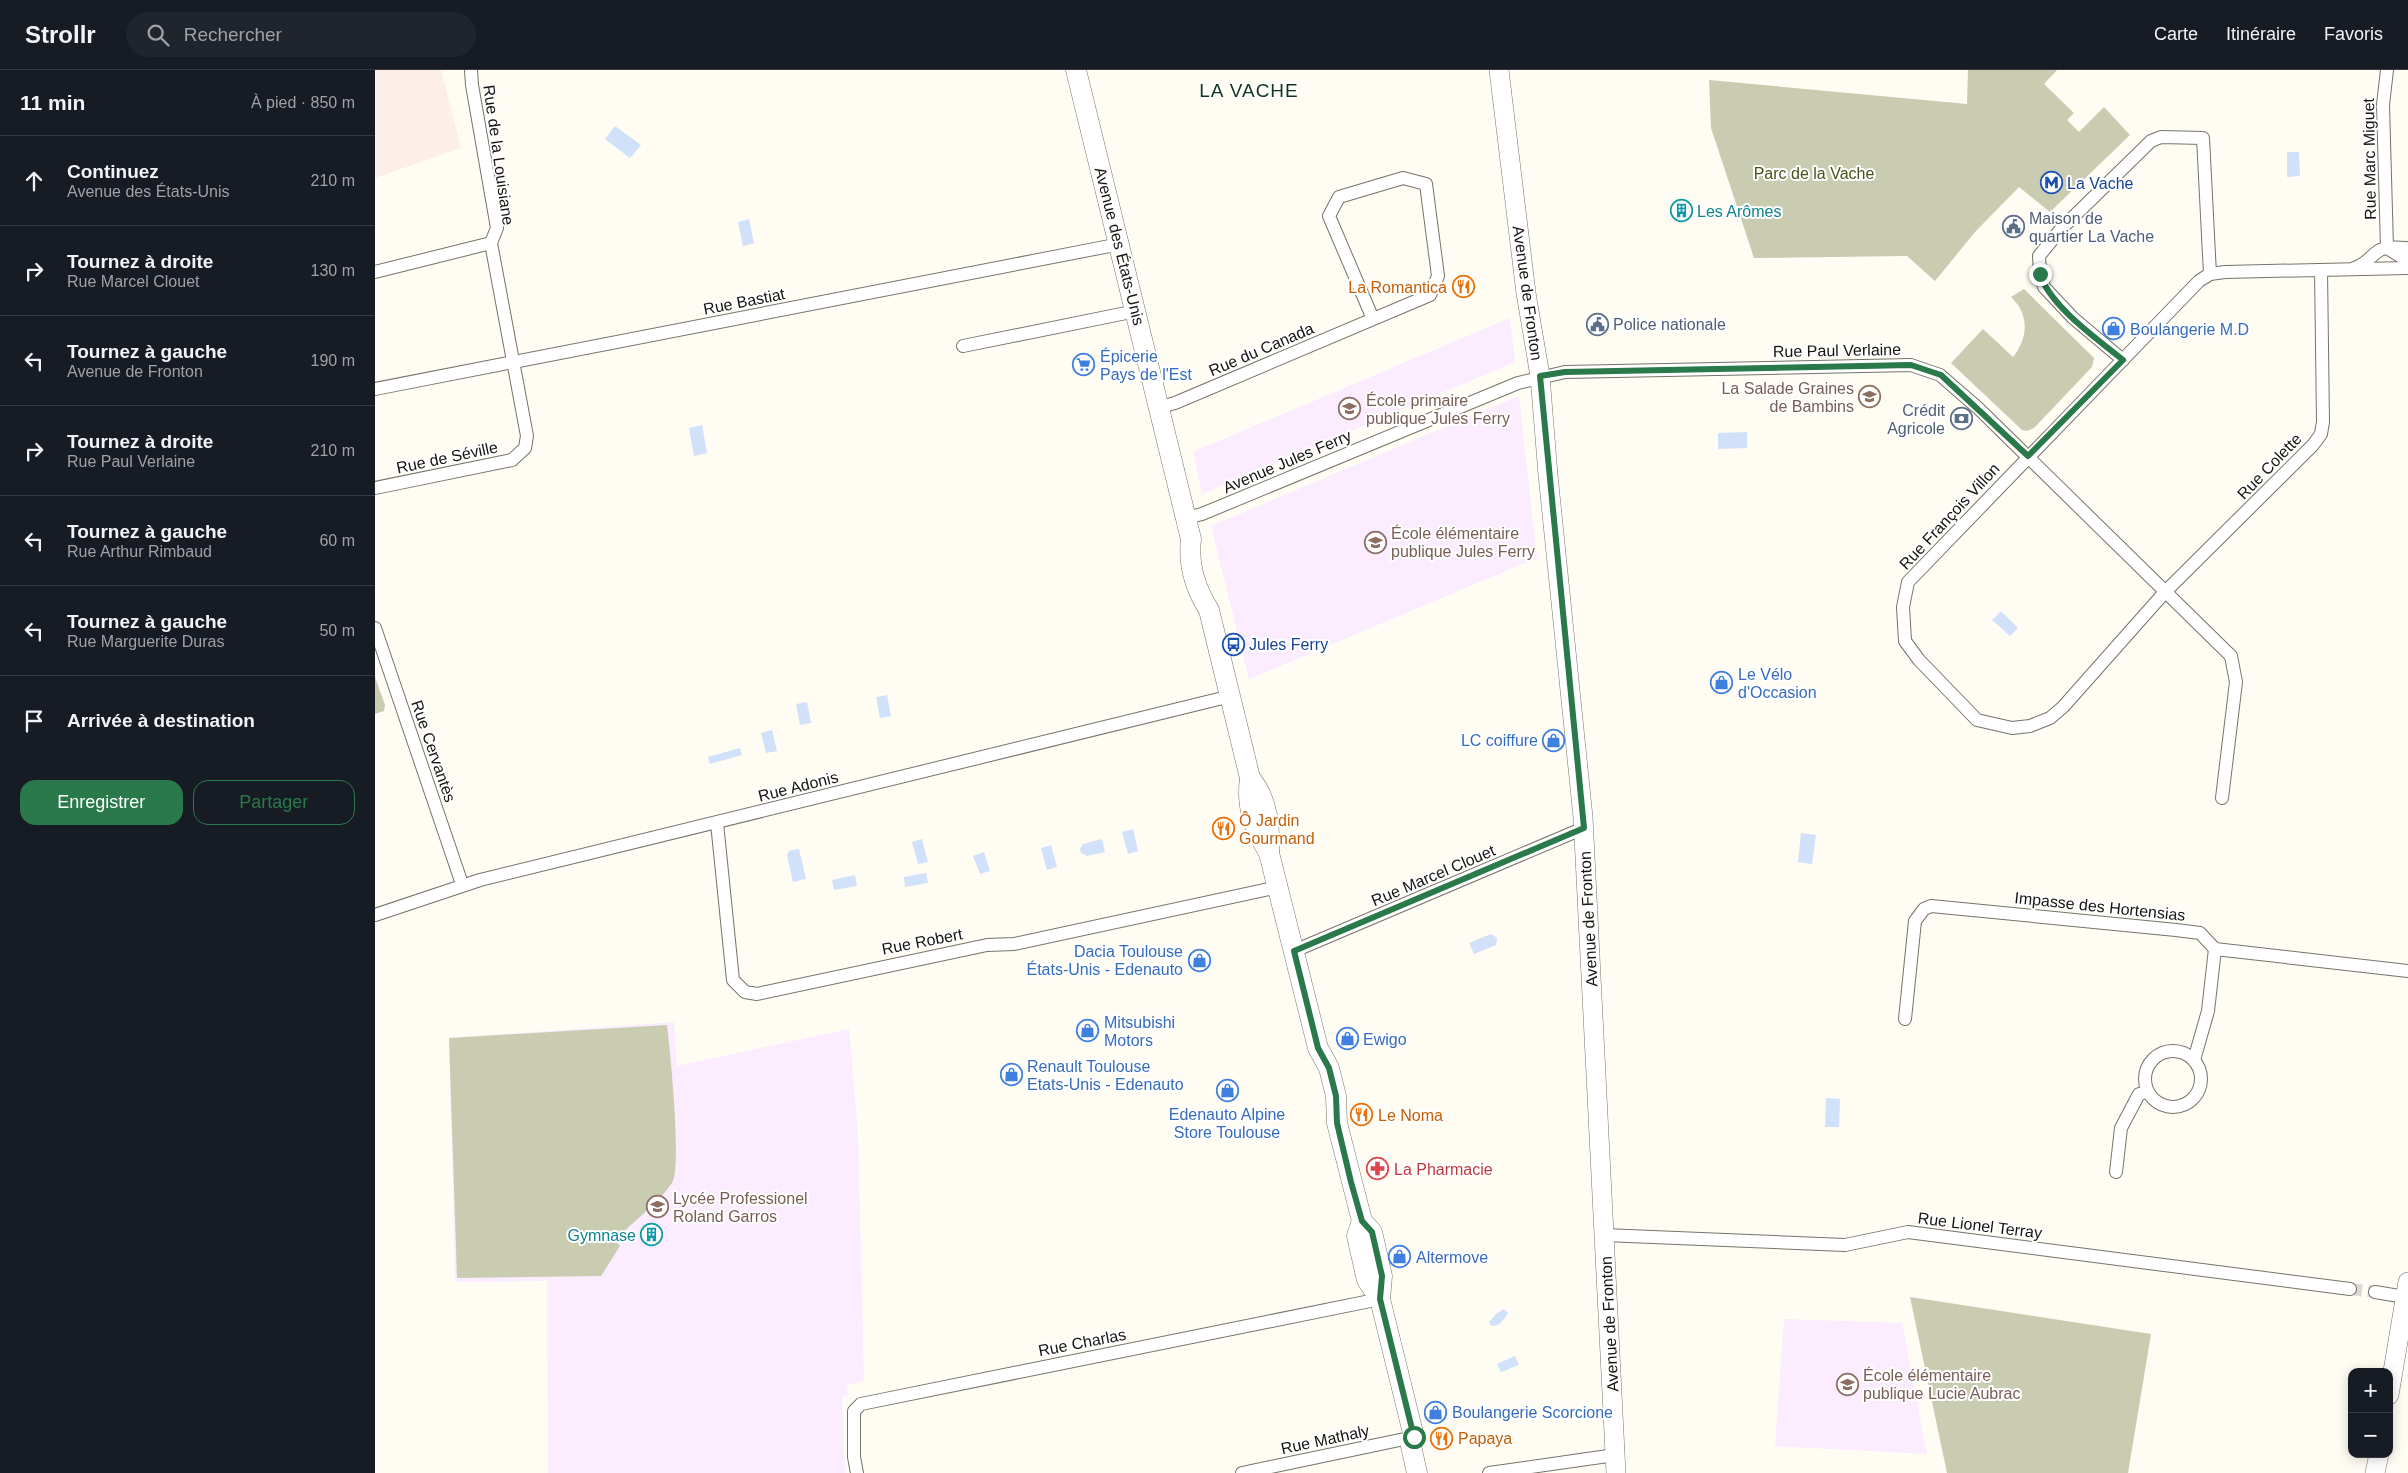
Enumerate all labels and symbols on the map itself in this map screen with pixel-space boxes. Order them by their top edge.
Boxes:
district label: LA VACHE [1199,80,1299,101]
street label: Rue de la Louisiane [480,84,517,226]
street label: Rue Marc Miguet [2360,97,2379,220]
street label: Avenue des États-Unis [1092,165,1148,327]
park label: Parc de la Vache [1754,165,1874,182]
metro station icon: La Vache [2039,171,2063,195]
place label: La Vache [2067,175,2134,192]
building icon: Les Arômes [1669,199,1693,223]
place label: Les Arômes [1697,203,1781,220]
place label: Maison de quartier La Vache [2029,210,2154,245]
public building icon: Maison de quartier La Vache [2001,215,2025,239]
street label: Avenue de Fronton [1510,225,1545,361]
route end [2029,263,2052,286]
restaurant icon: La Romantica [1451,275,1475,299]
place label: La Romantica [1348,279,1447,296]
street label: Rue Bastiat [702,285,787,318]
public building icon: Police nationale [1585,312,1609,336]
place label: Police nationale [1613,316,1726,333]
shop icon: Boulangerie M.D [2102,317,2126,341]
street label: Rue du Canada [1206,320,1316,379]
place label: Boulangerie M.D [2130,321,2249,338]
street label: Rue Paul Verlaine [1773,341,1901,360]
place label: Épicerie Pays de l'Est [1100,347,1193,383]
supermarket icon: Épicerie Pays de l'Est [1072,353,1096,377]
place label: La Salade Graines de Bambins [1721,380,1854,415]
school or university icon: La Salade Graines de Bambins [1858,385,1882,409]
place label: École primaire publique Jules Ferry [1366,391,1510,427]
school or university icon: École primaire publique Jules Ferry [1338,397,1362,421]
place label: Crédit Agricole [1887,402,1946,437]
bank icon: Crédit Agricole [1949,407,1973,431]
street label: Avenue Jules Ferry [1221,427,1354,496]
street label: Rue Colette [2234,430,2305,503]
street label: Rue de Séville [395,438,499,477]
street label: Rue François Villon [1896,460,2003,573]
place label: École élémentaire publique Jules Ferry [1391,524,1535,560]
school or university icon: École élémentaire publique Jules Ferry [1363,530,1387,554]
bus stop icon: Jules Ferry [1221,632,1245,656]
place label: Jules Ferry [1249,636,1328,653]
place label: Le Vélo d'Occasion [1738,666,1817,701]
shop icon: Le Vélo d'Occasion [1710,671,1734,695]
street label: Rue Cervantès [408,698,459,804]
shop icon: LC coiffure [1542,728,1566,752]
place label: LC coiffure [1461,732,1538,749]
street label: Rue Adonis [756,768,840,805]
place label: Ô Jardin Gourmand [1239,811,1315,847]
restaurant icon: Ô Jardin Gourmand [1211,817,1235,841]
street label: Rue Marcel Clouet [1369,842,1498,909]
street label: Avenue de Fronton [1576,851,1601,987]
street label: Impasse des Hortensias [2014,889,2186,924]
street label: Rue Robert [880,925,964,958]
place label: Dacia Toulouse États-Unis - Edenauto [1026,943,1183,978]
shop icon: Dacia Toulouse États-Unis - Edenauto [1187,948,1211,972]
place label: Mitsubishi Motors [1104,1014,1175,1049]
shop icon: Mitsubishi Motors [1076,1019,1100,1043]
shop icon: Ewigo [1335,1027,1359,1051]
place label: Ewigo [1363,1031,1407,1048]
place label: Renault Toulouse Etats-Unis - Edenauto [1027,1058,1184,1093]
shop icon: Renault Toulouse Etats-Unis - Edenauto [999,1063,1023,1087]
shop icon: Edenauto Alpine Store Toulouse [1215,1078,1239,1102]
restaurant icon: Le Noma [1350,1103,1374,1127]
place label: Edenauto Alpine Store Toulouse [1169,1106,1285,1141]
place label: Le Noma [1378,1107,1443,1124]
pharmacy icon: La Pharmacie [1366,1157,1390,1181]
place label: La Pharmacie [1394,1161,1493,1178]
place label: Lycée Professionel Roland Garros [673,1190,808,1225]
school or university icon: Lycée Professionel Roland Garros [645,1195,669,1219]
street label: Rue Lionel Terray [1917,1209,2043,1242]
building icon: Gymnase [640,1223,664,1247]
place label: Gymnase [568,1227,636,1244]
shop icon: Altermove [1388,1245,1412,1269]
place label: Altermove [1416,1249,1488,1266]
street label: Avenue de Fronton [1597,1256,1622,1392]
street label: Rue Charlas [1037,1326,1127,1359]
place label: École élémentaire publique Lucie Aubrac [1863,1366,2020,1402]
school or university icon: École élémentaire publique Lucie Aubrac [1835,1372,1859,1396]
shop icon: Boulangerie Scorcione [1424,1400,1448,1424]
place label: Boulangerie Scorcione [1452,1404,1613,1421]
street label: Rue Mathaly [1279,1422,1371,1457]
route start [1403,1426,1426,1449]
restaurant icon: Papaya [1430,1426,1454,1450]
place label: Papaya [1458,1430,1512,1447]

